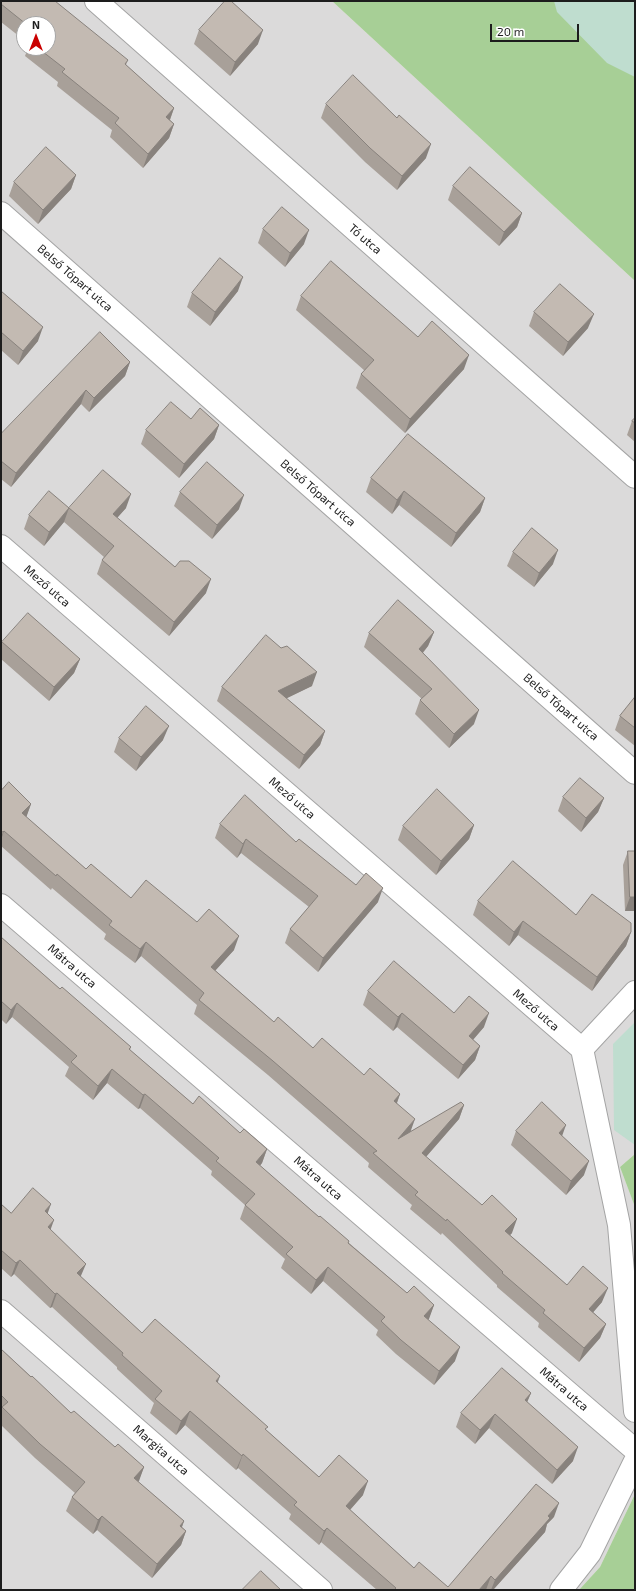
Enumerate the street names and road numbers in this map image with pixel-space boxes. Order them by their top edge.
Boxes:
street label: Tó utca [346,221,384,257]
street label: Belső Tópart utca [34,241,116,315]
street label: Belső Tópart utca [277,456,359,530]
street label: Mező utca [21,562,73,610]
street label: Belső Tópart utca [520,670,602,744]
street label: Mező utca [266,774,318,822]
street label: Mátra utca [45,941,99,991]
street label: Mező utca [510,986,562,1034]
street label: Mátra utca [291,1153,345,1203]
street label: Mátra utca [537,1364,591,1414]
street label: Margita utca [130,1422,192,1478]

